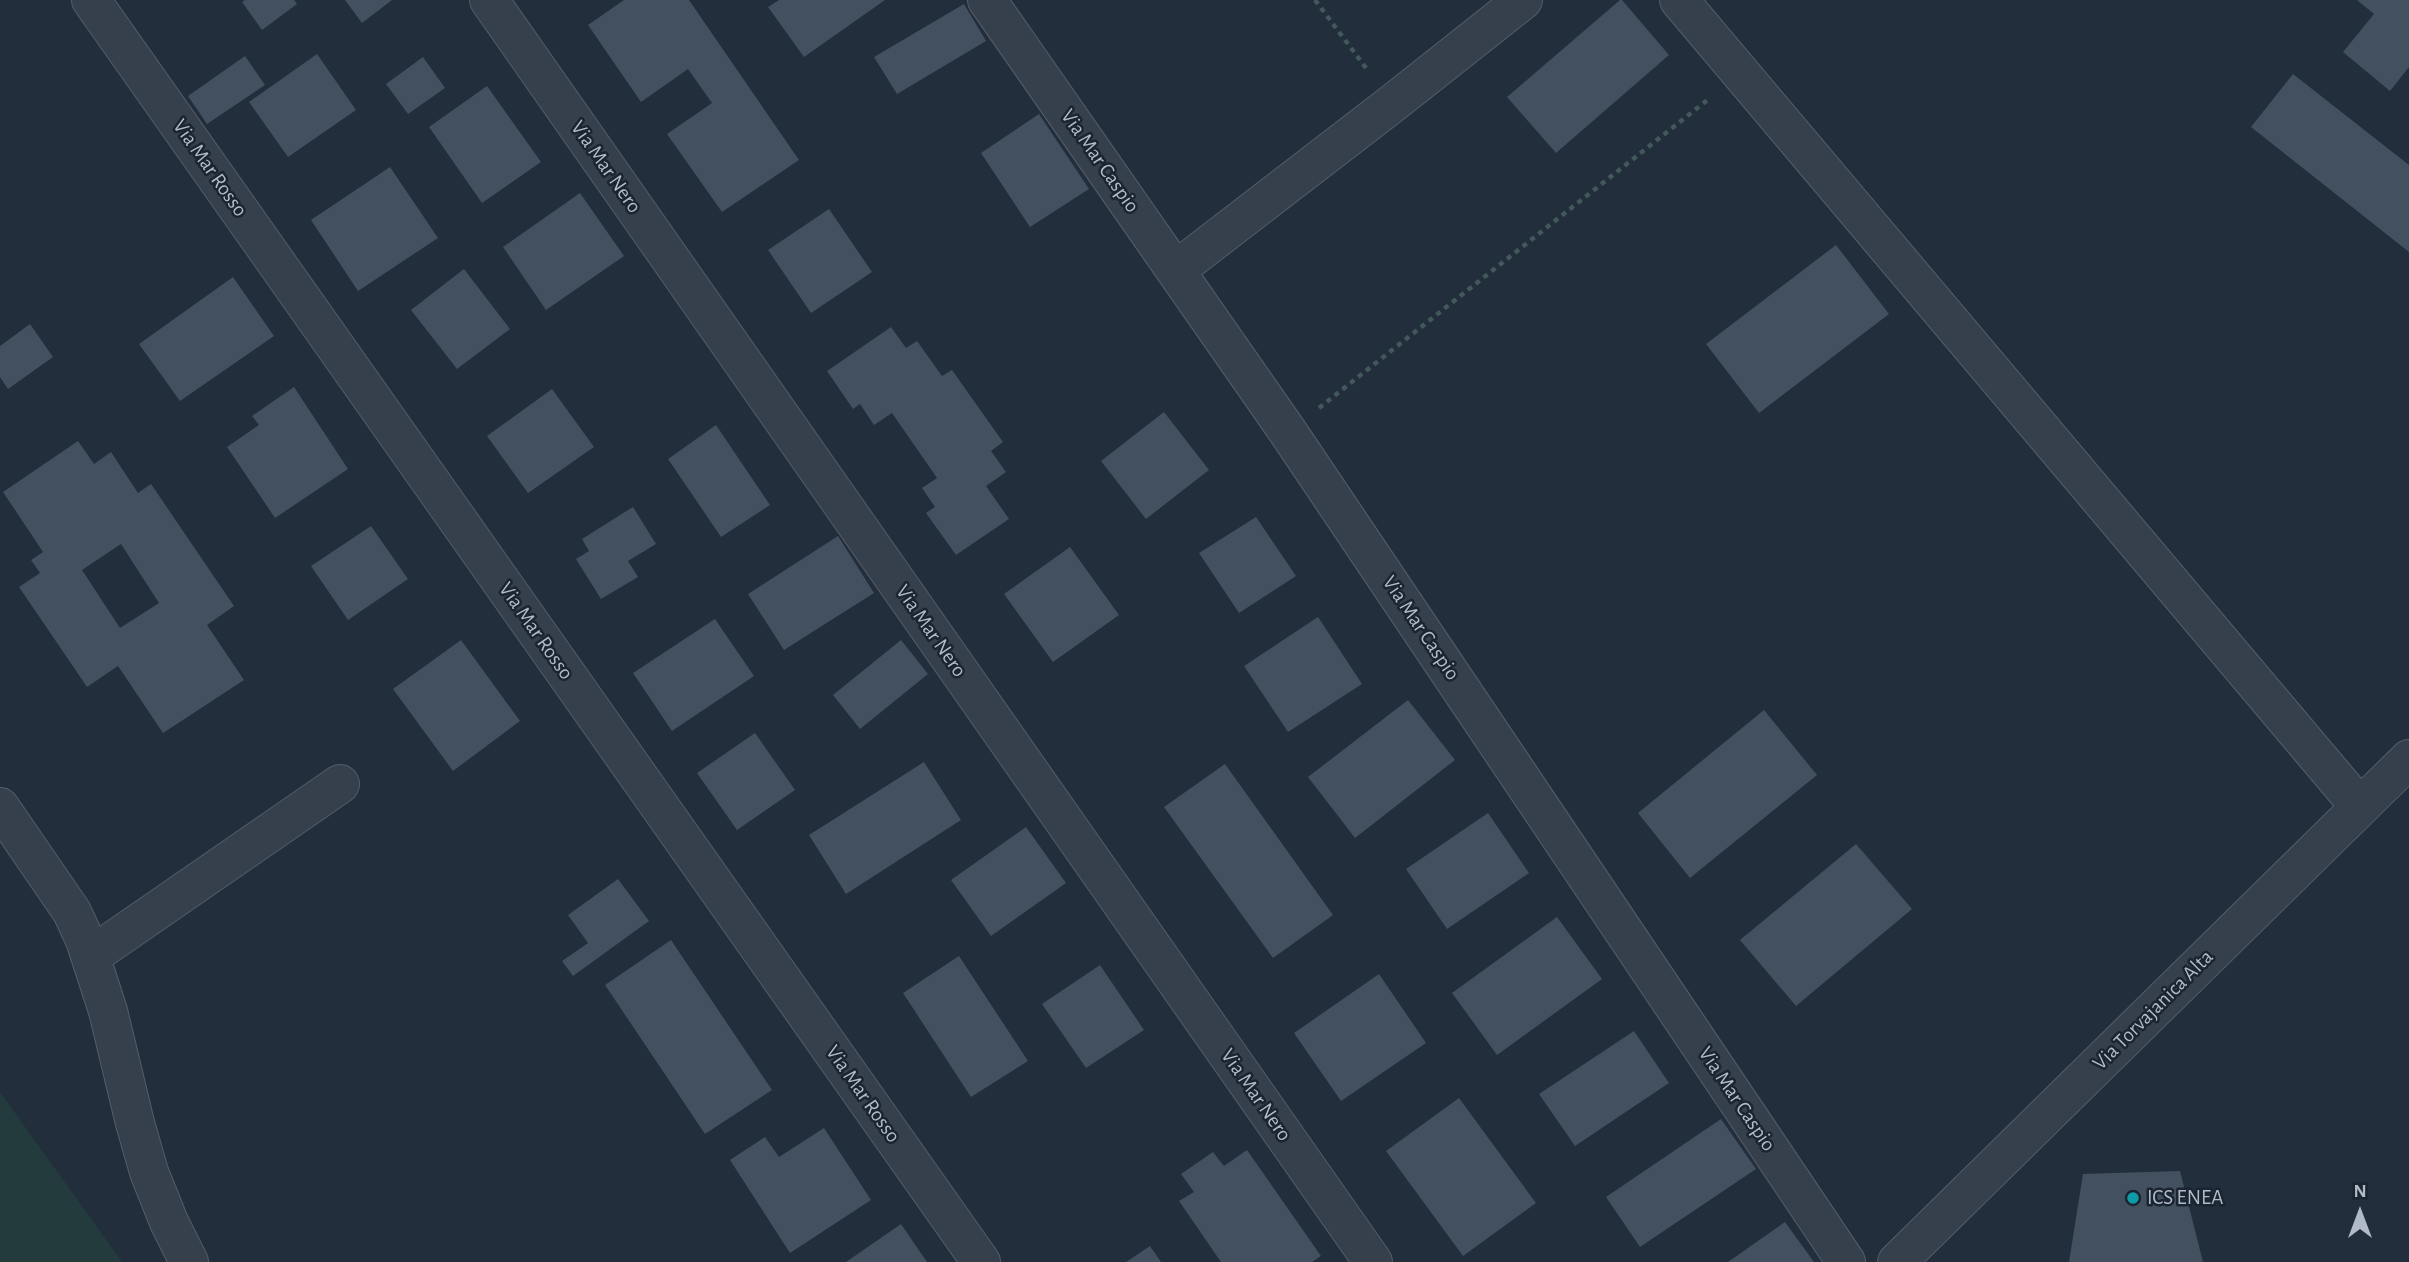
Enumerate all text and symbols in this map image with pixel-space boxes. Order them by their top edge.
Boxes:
street label: Via Mar Caspio [1055,104,1145,218]
street label: Via Mar Rosso [167,114,253,222]
street label: Via Mar Nero [565,116,647,218]
street label: Via Mar Caspio [1377,571,1465,685]
street label: Via Mar Rosso [493,577,579,685]
street label: Via Mar Nero [890,580,972,682]
street label: Via Torvajanica Alta [2087,944,2219,1076]
street label: Via Mar Rosso [820,1040,906,1148]
street label: Via Mar Caspio [1693,1042,1781,1156]
street label: Via Mar Nero [1215,1044,1297,1146]
north arrow [2325,1178,2395,1248]
text: N [2353,1182,2367,1201]
place label: ICS ENEA [2147,1185,2223,1211]
marker: ICS ENEA [2125,1190,2141,1206]

